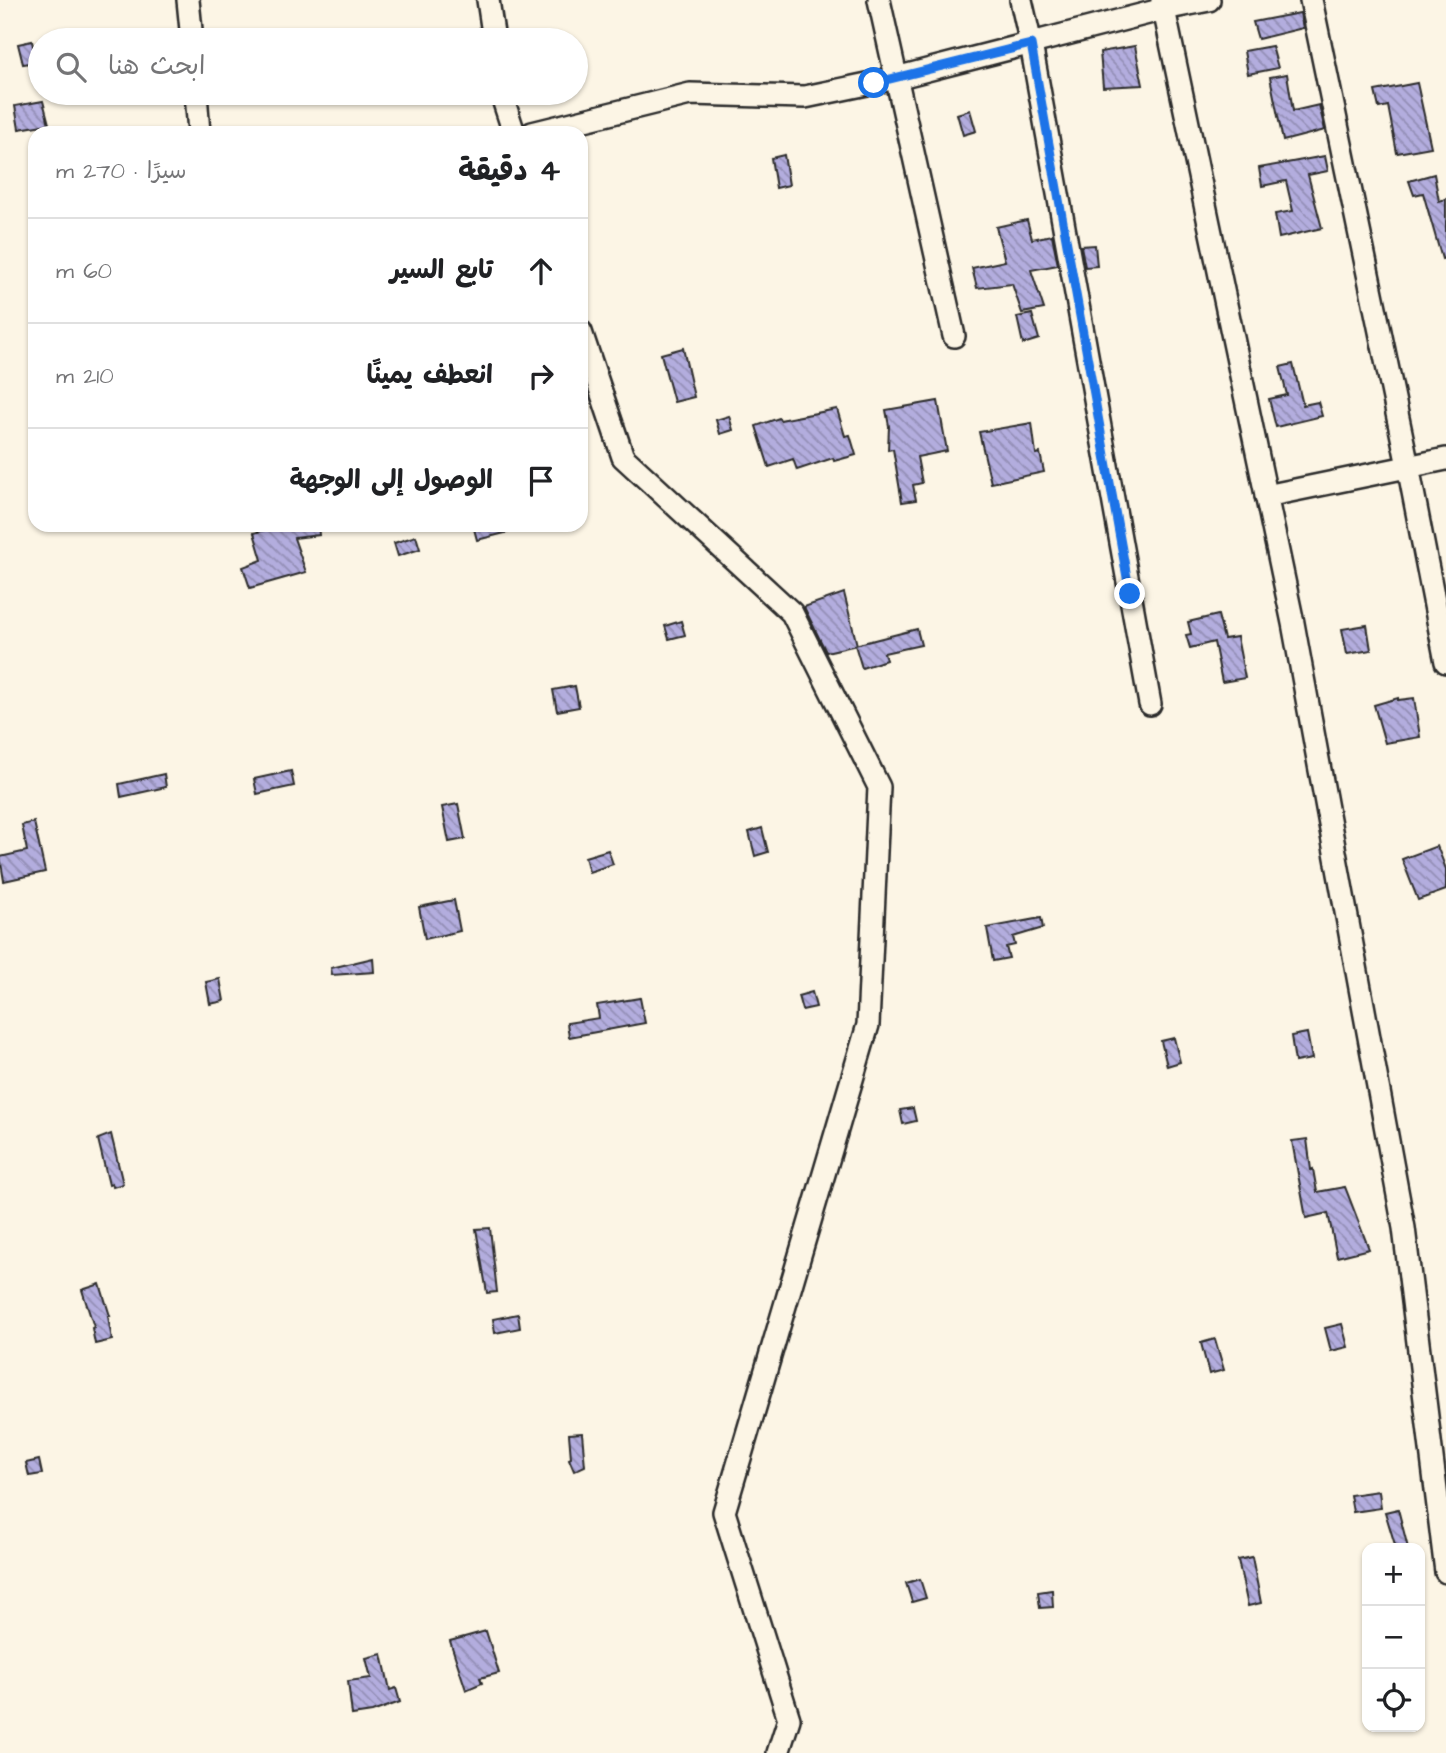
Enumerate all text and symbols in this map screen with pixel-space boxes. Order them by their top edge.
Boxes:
search box [28,28,588,105]
icon: search [52,48,90,86]
text: ابحث هنا [108,48,205,84]
route start [858,67,889,98]
text: 4 دقيقة [458,150,560,192]
text: سيرًا · 270 m [56,155,187,187]
text: تابع السير [390,252,493,288]
icon: ahead [522,252,560,290]
text: 60 m [56,255,112,287]
text: انعطف يمينًا [366,357,493,393]
icon: right [522,357,560,395]
text: 210 m [56,360,114,392]
text: الوصول إلى الوجهة [289,462,493,498]
icon: arrive [522,462,560,500]
route end [1114,578,1145,609]
map controls [1362,1543,1425,1732]
button: + [1362,1543,1425,1606]
button: − [1362,1606,1425,1669]
button: locate [1362,1669,1425,1732]

